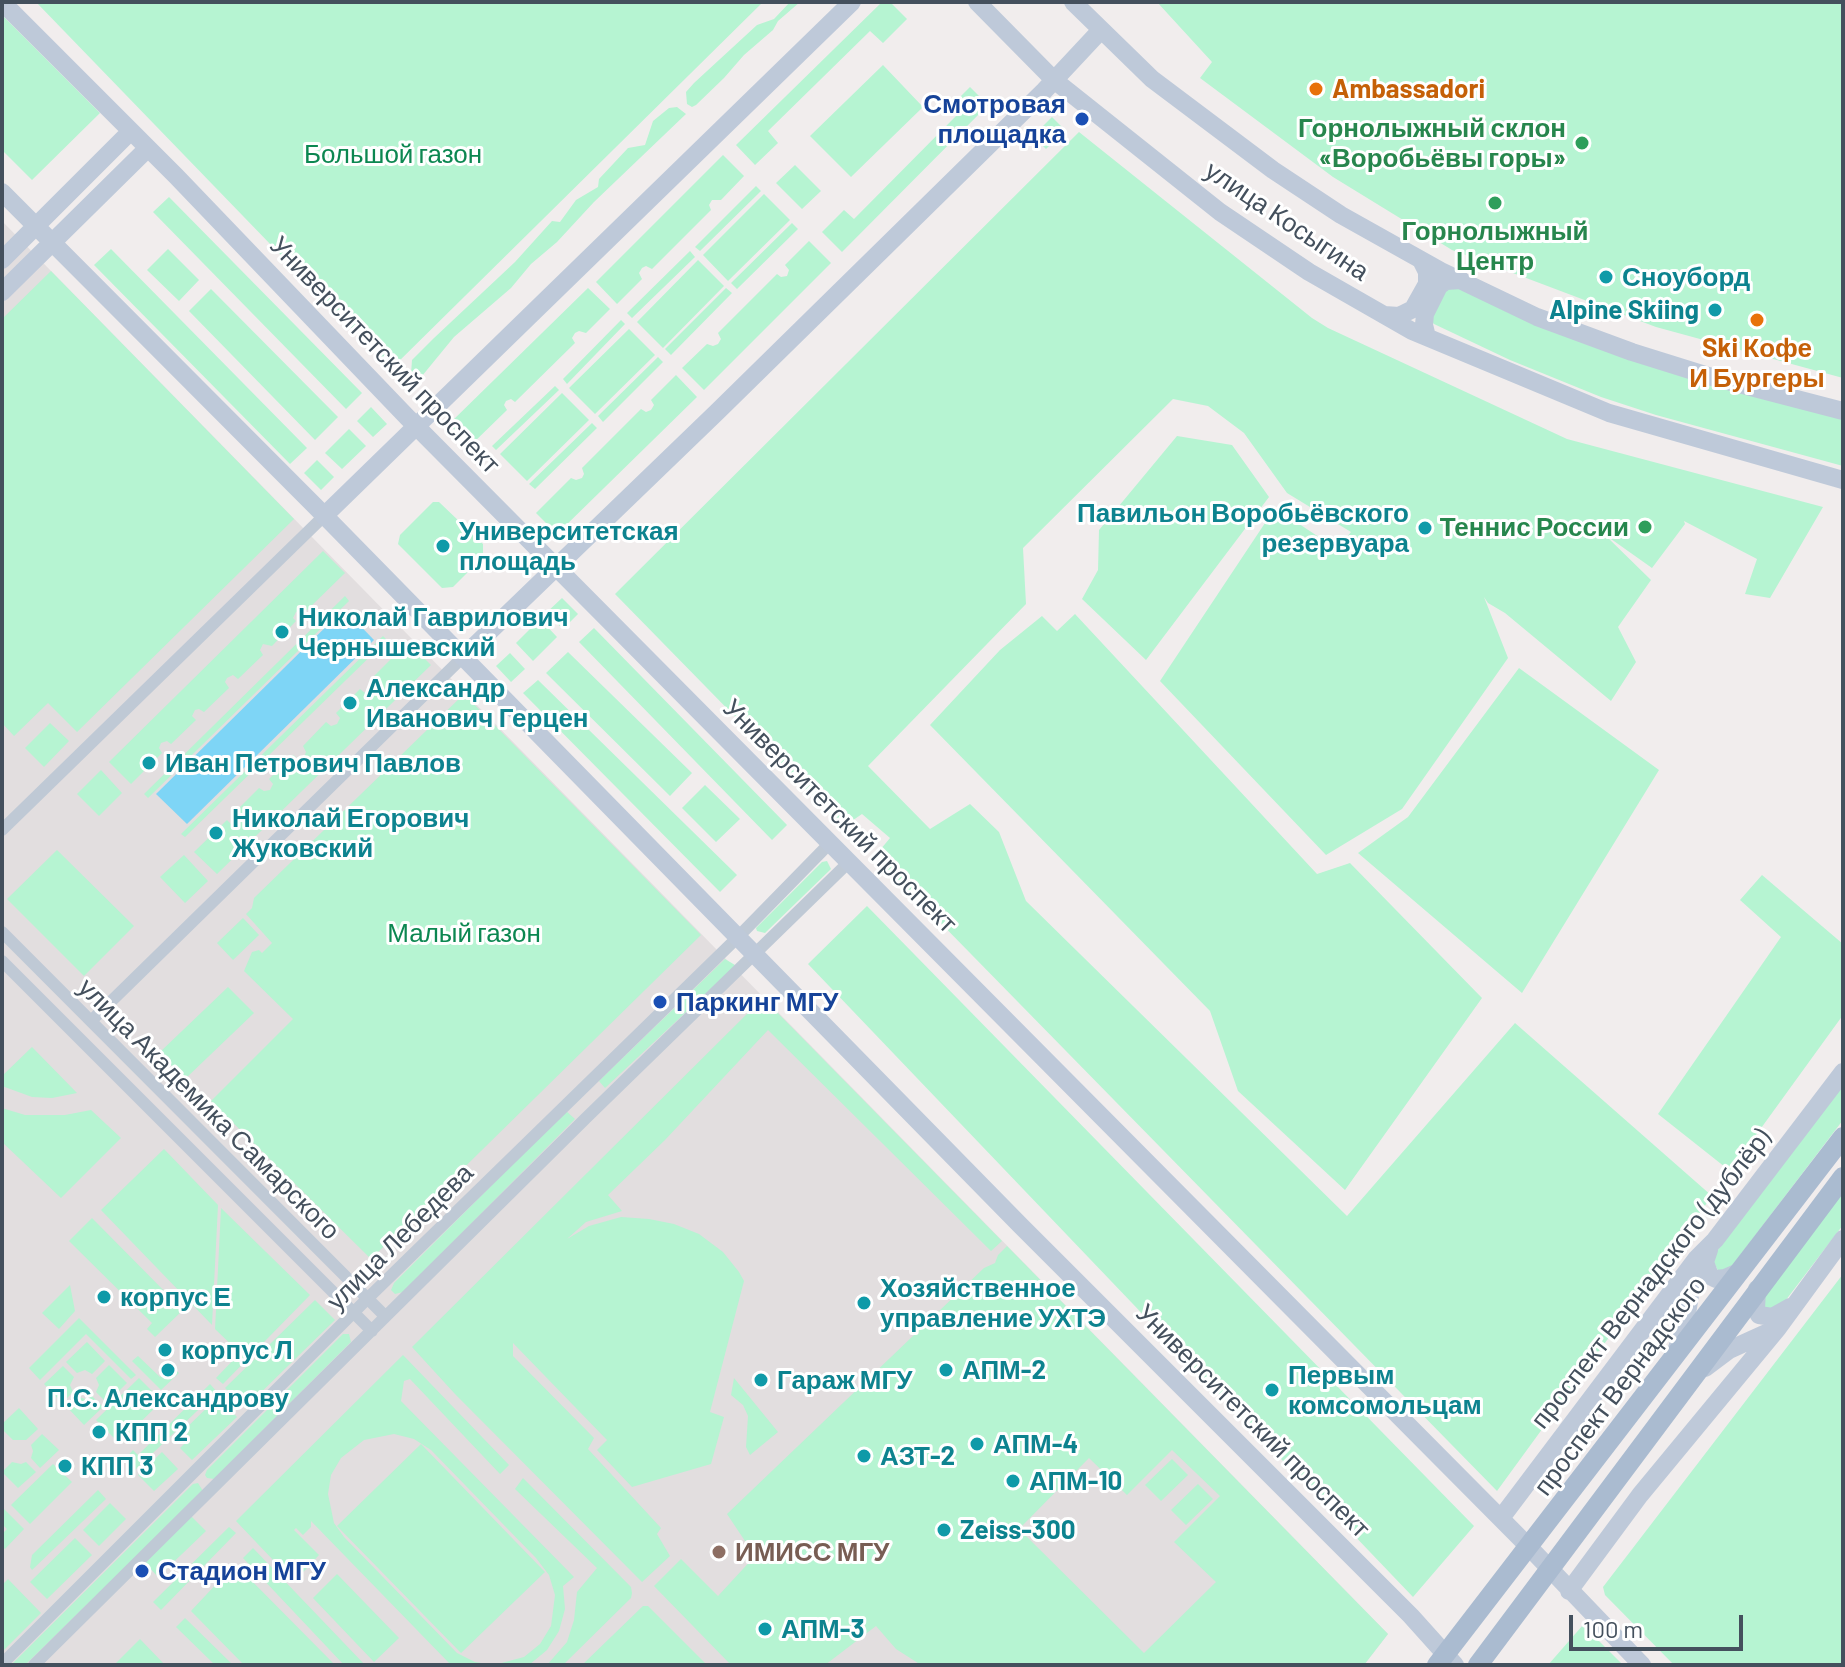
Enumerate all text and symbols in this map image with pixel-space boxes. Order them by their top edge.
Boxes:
place label: Ambassadori [1332,73,1485,105]
marker: Ambassadori [1307,80,1325,98]
place label: Смотровая площадка [923,88,1066,150]
marker: Смотровая площадка [1073,110,1091,128]
place label: Горнолыжный склон «Воробьёвы горы» [1298,112,1566,174]
marker: Горнолыжный склон «Воробьёвы горы» [1573,134,1591,152]
park label: Большой газон [304,138,482,170]
street label: улица Косыгина [1199,155,1375,287]
marker: Горнолыжный Центр [1486,194,1504,212]
place label: Горнолыжный Центр [1401,215,1589,276]
street label: Университетский проспект [263,230,507,480]
place label: Сноуборд [1622,261,1750,293]
marker: Сноуборд [1597,268,1615,286]
place label: Alpine Skiing [1549,294,1699,326]
marker: Alpine Skiing [1706,301,1724,319]
marker: Ski Кофе И Бургеры [1748,311,1766,329]
place label: Ski Кофе И Бургеры [1689,332,1825,394]
place label: Павильон Воробьёвского резервуара [1077,497,1409,558]
place label: Теннис России [1440,511,1629,543]
place label: Университетская площадь [459,515,679,576]
marker: Теннис России [1636,518,1654,536]
marker: Павильон Воробьёвского резервуара [1416,519,1434,537]
marker: Университетская площадь [434,537,452,555]
place label: Николай Гаврилович Чернышевский [298,601,569,662]
marker: Николай Гаврилович Чернышевский [273,623,291,641]
place label: Александр Иванович Герцен [366,672,589,734]
street label: Университетский проспект [717,693,963,939]
marker: Александр Иванович Герцен [341,694,359,712]
place label: Иван Петрович Павлов [165,747,461,779]
marker: Иван Петрович Павлов [140,754,158,772]
place label: Николай Егорович Жуковский [232,802,469,864]
marker: Николай Егорович Жуковский [207,824,225,842]
park label: Малый газон [387,917,541,949]
street label: улица Академика Самарского [72,972,346,1246]
place label: Паркинг МГУ [676,986,838,1018]
marker: Паркинг МГУ [651,993,669,1011]
street label: проспект Вернадского (дублёр) [1524,1123,1778,1435]
street label: улица Лебедева [320,1157,480,1317]
street label: проспект Вернадского [1527,1270,1713,1502]
place label: Хозяйственное управление УХТЭ [880,1272,1106,1334]
place label: корпус Е [120,1281,231,1313]
marker: корпус Е [95,1288,113,1306]
marker: Хозяйственное управление УХТЭ [855,1294,873,1312]
street label: Университетский проспект [1130,1298,1376,1544]
place label: корпус Л [181,1334,293,1366]
marker: корпус Л [156,1341,174,1359]
place label: АПМ-2 [962,1354,1046,1386]
place label: Первым комсомольцам [1288,1359,1482,1420]
marker: П.С. Александрову [159,1361,177,1379]
marker: АПМ-2 [937,1361,955,1379]
place label: Гараж МГУ [777,1364,912,1396]
marker: Гараж МГУ [752,1371,770,1389]
marker: Первым комсомольцам [1263,1381,1281,1399]
place label: П.С. Александрову [47,1382,289,1414]
place label: КПП 2 [115,1416,188,1448]
marker: КПП 2 [90,1423,108,1441]
place label: АПМ-4 [993,1428,1078,1460]
marker: АПМ-4 [968,1435,986,1453]
place label: АЗТ-2 [880,1440,955,1472]
marker: АЗТ-2 [855,1447,873,1465]
place label: КПП 3 [81,1450,153,1482]
marker: КПП 3 [56,1457,74,1475]
place label: АПМ-10 [1029,1465,1122,1497]
marker: АПМ-10 [1004,1472,1022,1490]
place label: Zeiss-300 [960,1514,1076,1546]
marker: Zeiss-300 [935,1521,953,1539]
place label: ИМИСС МГУ [735,1536,889,1568]
marker: ИМИСС МГУ [710,1543,728,1561]
place label: Стадион МГУ [158,1555,326,1587]
marker: Стадион МГУ [133,1562,151,1580]
scale bar [1573,1599,1747,1649]
place label: АПМ-3 [781,1613,864,1645]
text: 100 m [1583,1614,1643,1643]
marker: АПМ-3 [756,1620,774,1638]

